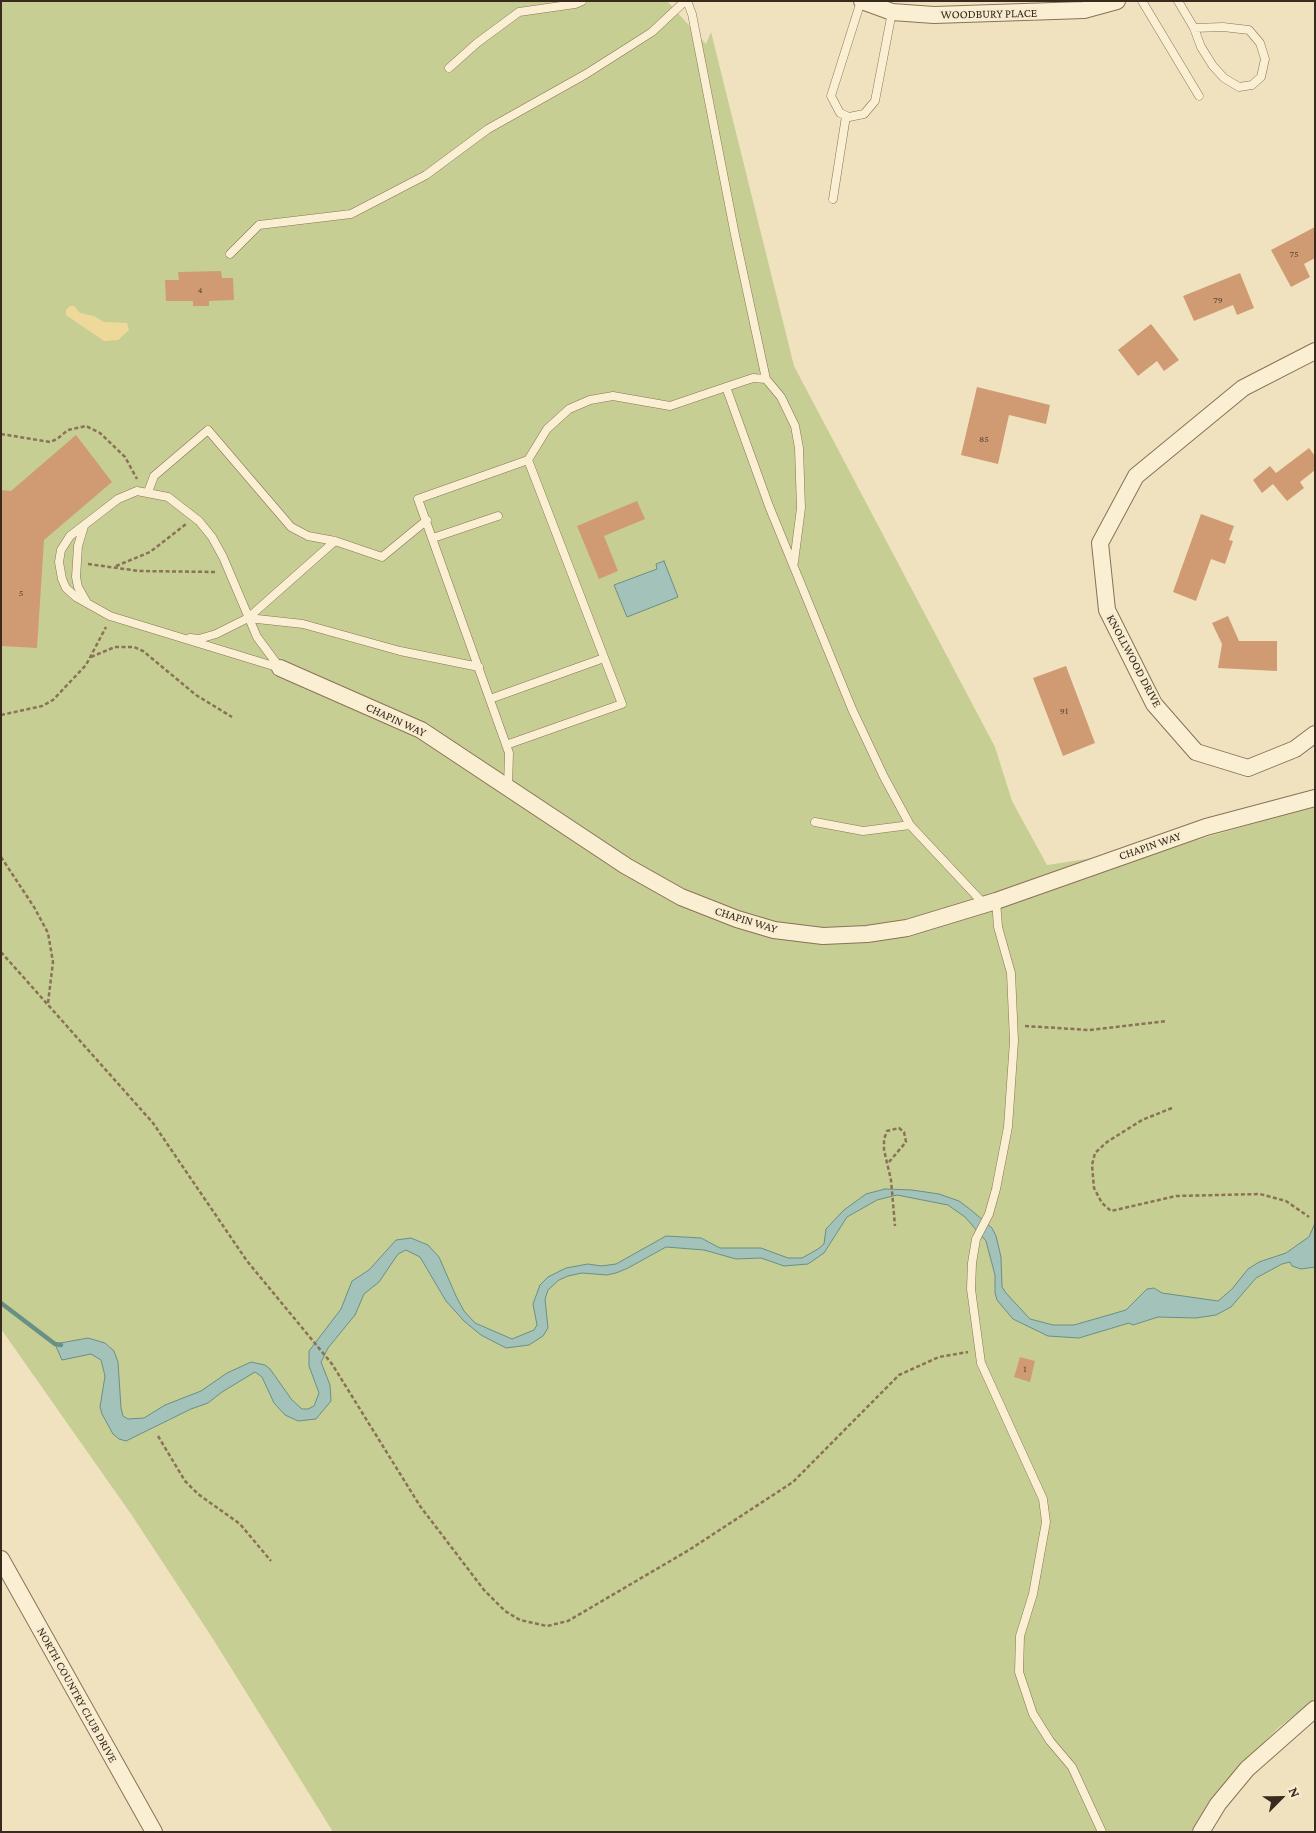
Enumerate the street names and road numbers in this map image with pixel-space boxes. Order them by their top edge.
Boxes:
street label: WOODBURY PLACE [941,6,1037,22]
street label: KNOLLWOOD DRIVE [1103,612,1165,710]
street label: CHAPIN WAY [364,700,428,740]
street label: CHAPIN WAY [1117,829,1183,863]
street label: CHAPIN WAY [713,904,779,936]
street label: NORTH COUNTRY CLUB DRIVE [34,1625,120,1765]

